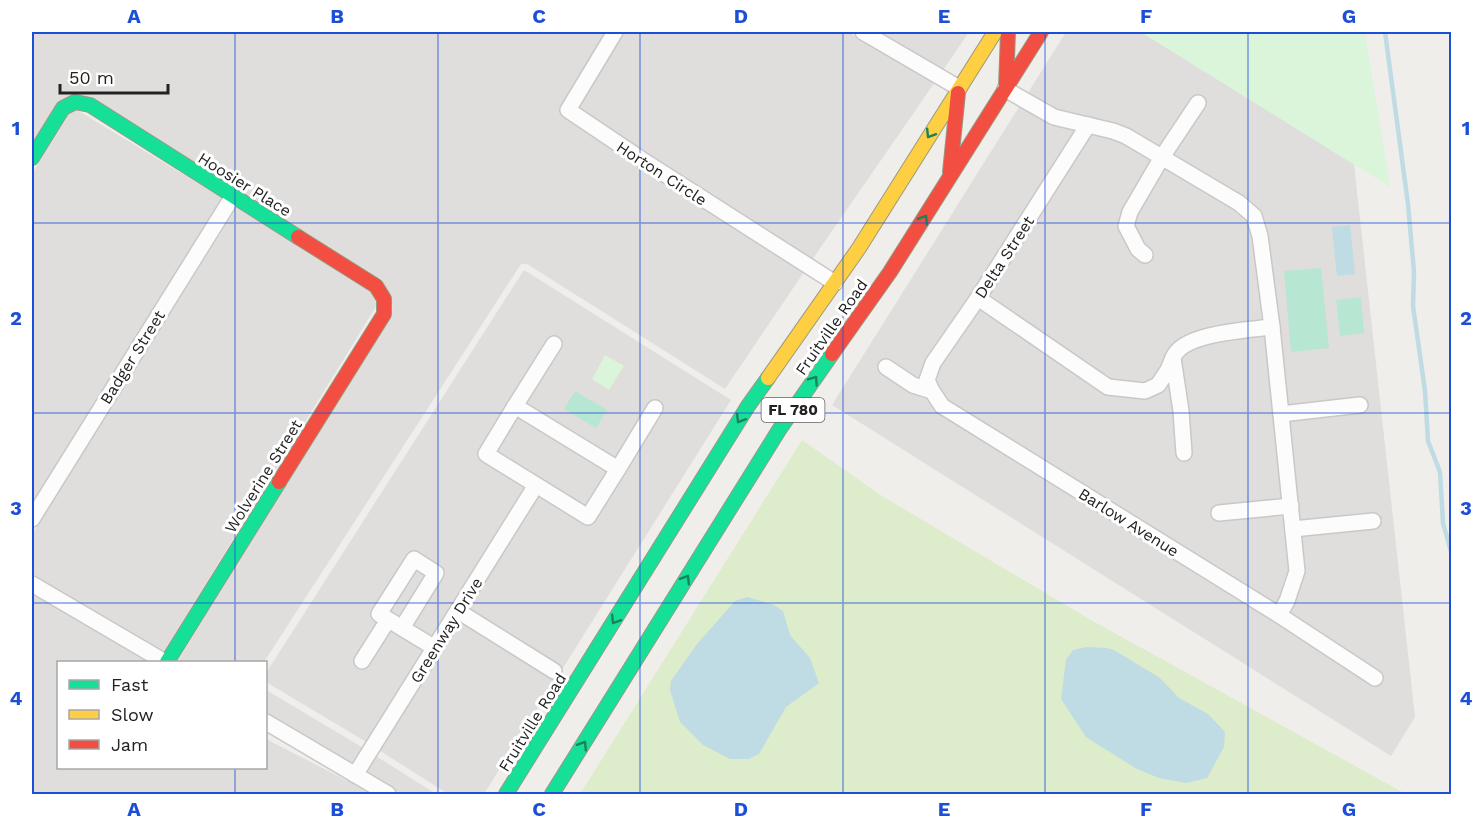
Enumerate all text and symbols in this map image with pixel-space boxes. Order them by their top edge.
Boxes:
text: A [127,4,141,28]
text: B [330,4,344,28]
text: C [532,4,546,28]
text: D [734,4,748,28]
text: E [938,4,950,28]
text: F [1140,4,1152,28]
text: G [1342,4,1356,28]
scale bar [60,57,168,95]
text: 50 m [69,67,114,88]
text: 1 [12,116,20,140]
text: 1 [1462,116,1470,140]
one-way arrow [927,128,938,139]
street label: Horton Circle [613,137,710,210]
street label: Hoosier Place [195,148,295,221]
street label: Delta Street [971,212,1038,302]
one-way arrow [916,215,928,225]
street label: Fruitville Road [791,276,871,379]
text: 2 [10,306,22,330]
text: 2 [1460,306,1472,330]
street label: Badger Street [96,307,169,408]
one-way arrow [807,376,818,387]
road number: FL 780 [762,398,824,422]
one-way arrow [736,413,748,423]
street label: Wolverine Street [221,416,306,536]
street label: Barlow Avenue [1075,484,1182,561]
text: 3 [10,496,22,520]
text: 3 [1460,496,1472,520]
street label: Greenway Drive [406,574,487,687]
one-way arrow [679,575,690,586]
one-way arrow [611,613,622,624]
legend [57,661,267,769]
street label: Fruitville Road [495,669,570,775]
text: Fast [111,674,149,695]
text: 4 [10,686,23,710]
text: 4 [1460,686,1473,710]
text: Slow [111,704,154,725]
text: Jam [111,734,148,755]
one-way arrow [575,741,587,751]
text: A [127,797,141,821]
text: B [330,797,344,821]
text: C [532,797,546,821]
text: D [734,797,748,821]
text: E [938,797,950,821]
text: F [1140,797,1152,821]
text: G [1342,797,1356,821]

